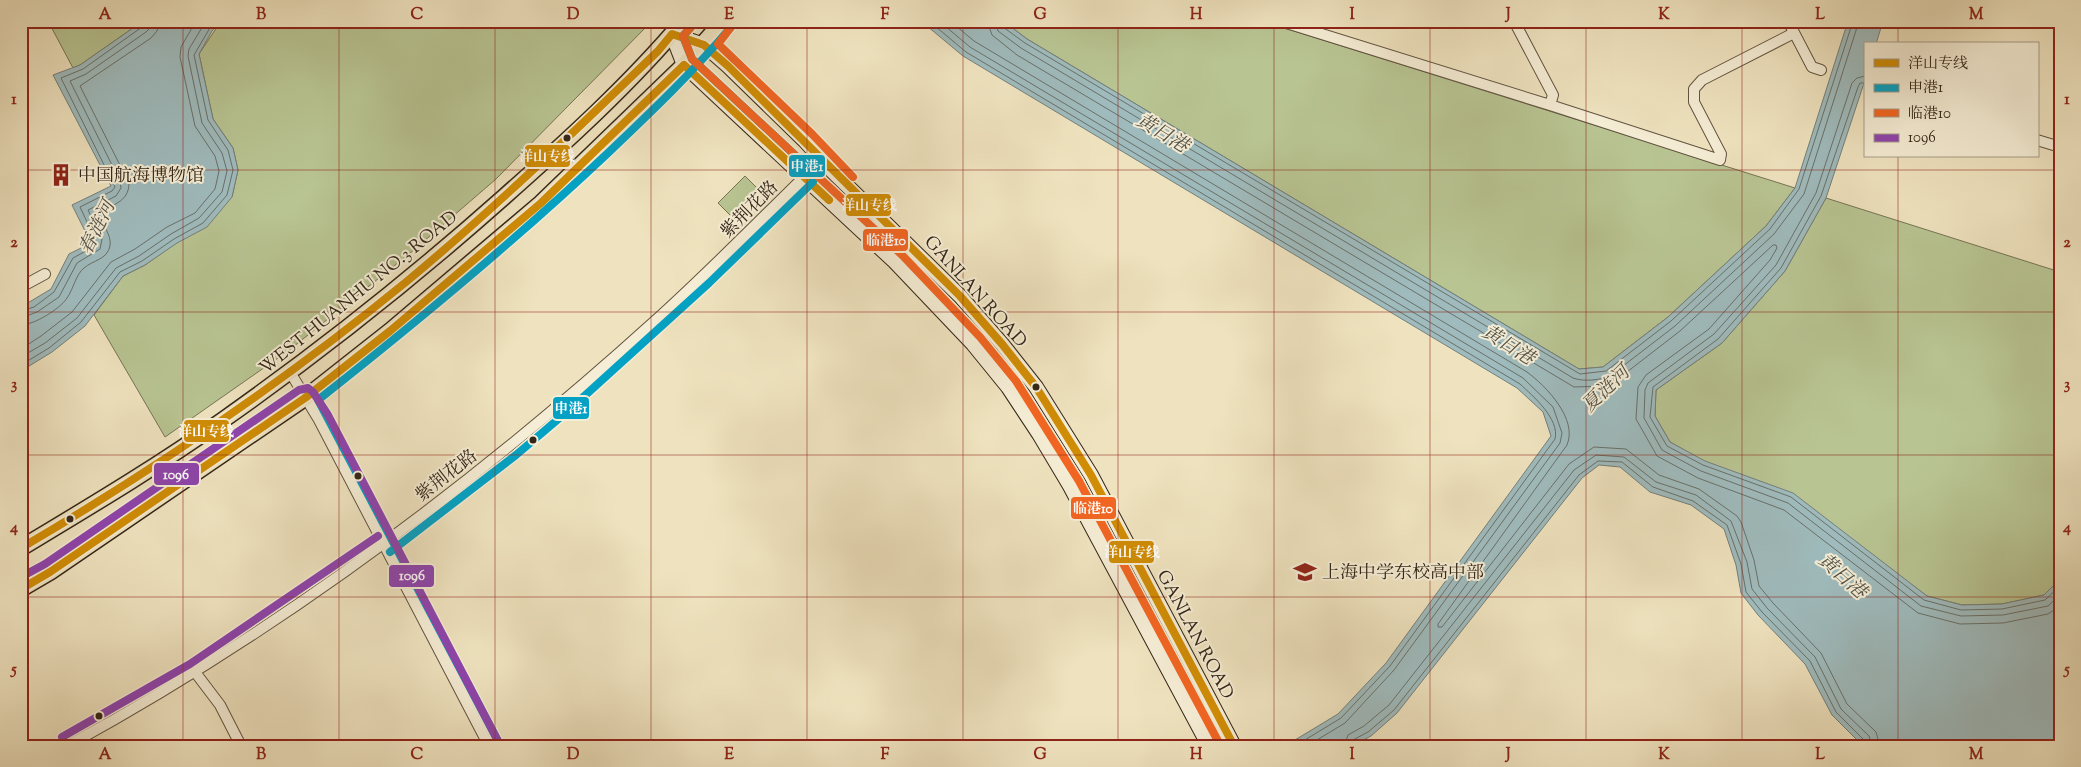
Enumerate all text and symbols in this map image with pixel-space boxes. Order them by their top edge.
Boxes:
text: A [99,4,112,27]
text: B [256,4,266,27]
text: C [411,4,424,27]
text: D [567,4,580,27]
text: E [724,4,734,27]
text: F [881,4,890,27]
text: G [1033,4,1047,27]
text: H [1190,4,1203,27]
text: I [1349,4,1355,27]
text: J [1504,4,1511,27]
text: K [1658,4,1670,27]
text: L [1815,4,1825,27]
text: M [1969,4,1984,27]
legend [1864,42,2038,158]
text: 洋山专线 [1908,54,1968,75]
text: 申港1 [1908,78,1943,99]
text: 1 [11,89,17,112]
text: 1 [2064,89,2070,112]
text: 临港10 [1908,104,1951,125]
water label: 黄日港 [1130,108,1196,162]
text: 1096 [1908,128,1936,149]
unlabelled marker [562,133,572,143]
line badge: 洋山专线 [524,144,571,168]
text: 洋山专线 [519,148,575,168]
line badge: 申港1 [788,154,826,178]
text: 申港1 [791,158,824,178]
building icon: 中国航海博物馆 [48,162,74,188]
place label: 中国航海博物馆 [78,164,204,190]
street label: 紫荆花路 [716,176,785,245]
line badge: 洋山专线 [845,193,892,217]
water label: 春涟河 [74,194,124,260]
text: 洋山专线 [841,197,897,217]
street label: WEST HUANHU NO.3 ROAD [255,205,464,382]
line badge: 临港10 [862,228,909,252]
street label: GANLAN ROAD [917,230,1032,354]
text: 2 [10,232,18,255]
text: 临港10 [866,232,907,252]
text: 2 [2063,232,2071,255]
water label: 黄日港 [1476,320,1542,374]
water label: 夏涟河 [1577,358,1639,419]
text: 3 [11,374,18,397]
text: 3 [2064,374,2071,397]
unlabelled marker [1031,382,1041,392]
line badge: 申港1 [552,396,590,420]
text: 申港1 [555,400,588,420]
line badge: 洋山专线 [183,419,230,443]
text: 洋山专线 [178,423,234,443]
unlabelled marker [528,435,538,445]
street label: 紫荆花路 [411,444,484,509]
line badge: 1096 [153,462,200,486]
text: 1096 [163,466,189,486]
unlabelled marker [353,471,363,481]
line badge: 临港10 [1070,496,1117,520]
text: 临港10 [1073,500,1114,520]
unlabelled marker [65,514,75,524]
text: 4 [9,517,18,540]
text: 4 [2062,517,2071,540]
line badge: 洋山专线 [1108,540,1155,564]
text: 洋山专线 [1104,544,1160,564]
water label: 黄日港 [1811,548,1874,608]
school or university icon: 上海中学东校高中部 [1292,559,1318,585]
place label: 上海中学东校高中部 [1322,561,1484,587]
line badge: 1096 [388,564,435,588]
street label: GANLAN ROAD [1149,566,1239,704]
text: 1096 [399,567,425,587]
text: 5 [9,659,17,682]
text: 5 [2062,659,2070,682]
unlabelled marker [94,711,104,721]
text: A [99,744,112,767]
text: B [256,744,266,767]
text: C [411,744,424,767]
text: D [567,744,580,767]
text: E [724,744,734,767]
text: F [881,744,890,767]
text: G [1033,744,1047,767]
text: H [1190,744,1203,767]
text: I [1349,744,1355,767]
text: J [1504,744,1511,767]
text: K [1658,744,1670,767]
text: L [1815,744,1825,767]
text: M [1969,744,1984,767]

